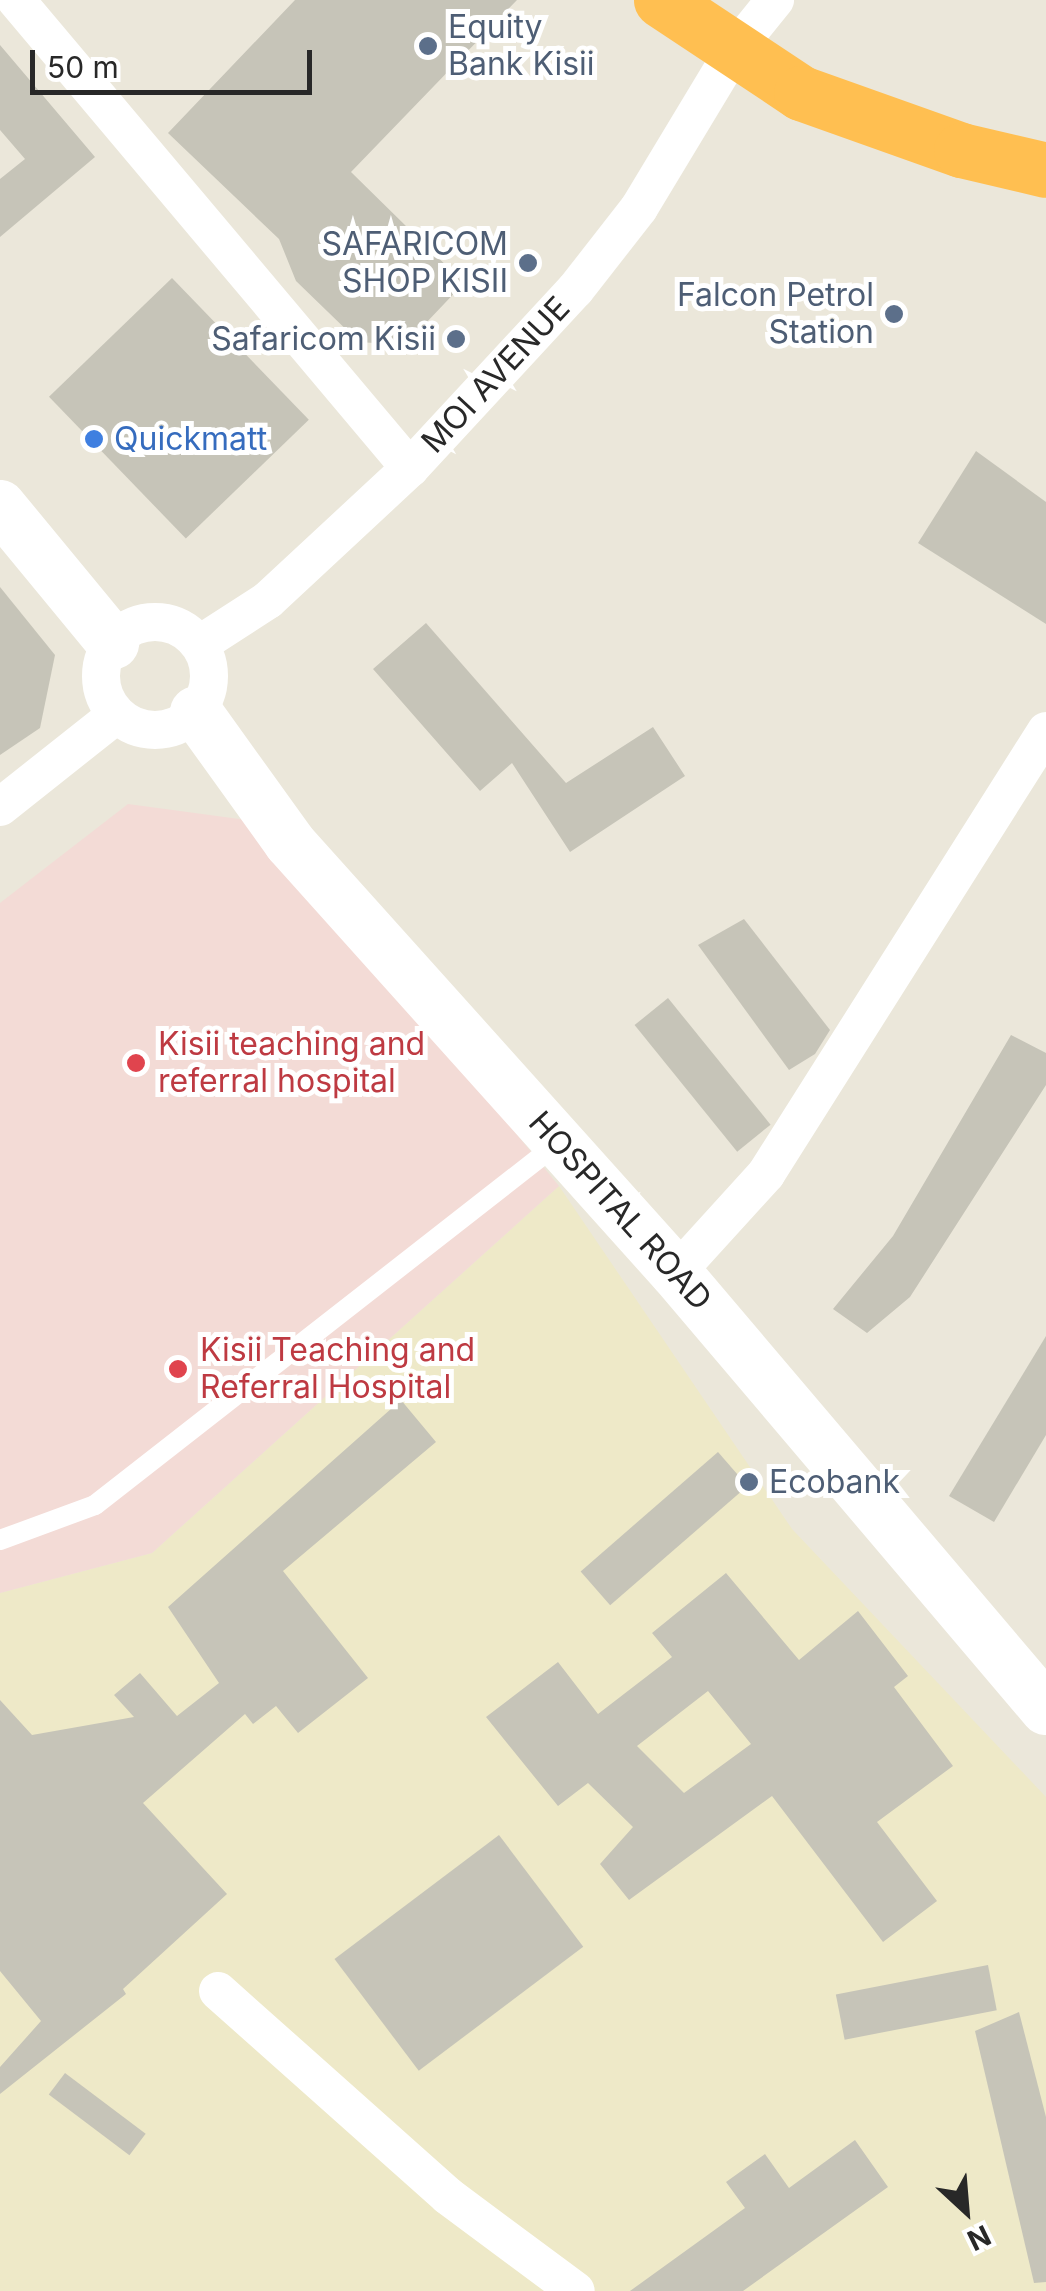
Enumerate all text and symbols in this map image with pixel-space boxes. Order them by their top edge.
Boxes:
place label: Equity Bank Kisii [448,9,595,84]
scale bar [35,30,318,92]
marker: Equity Bank Kisii [417,35,439,57]
text: 50 m [47,49,119,85]
place label: SAFARICOM SHOP KISII [321,226,508,301]
marker: SAFARICOM SHOP KISII [517,252,539,274]
place label: Falcon Petrol Station [677,277,874,352]
street label: MOI AVENUE [414,289,578,461]
marker: Falcon Petrol Station [883,303,905,325]
place label: Safaricom Kisii [211,320,436,358]
marker: Safaricom Kisii [445,328,467,350]
place label: Quickmatt [114,420,267,458]
marker: Quickmatt [83,428,105,450]
place label: Kisii teaching and referral hospital [158,1026,425,1101]
marker: Kisii teaching and referral hospital [123,1050,149,1076]
street label: HOSPITAL ROAD [521,1104,719,1318]
place label: Kisii Teaching and Referral Hospital [200,1332,475,1407]
marker: Kisii Teaching and Referral Hospital [165,1356,191,1382]
place label: Ecobank [769,1463,900,1501]
marker: Ecobank [738,1471,760,1493]
north arrow [916,2161,1016,2261]
text: N [962,2218,996,2258]

